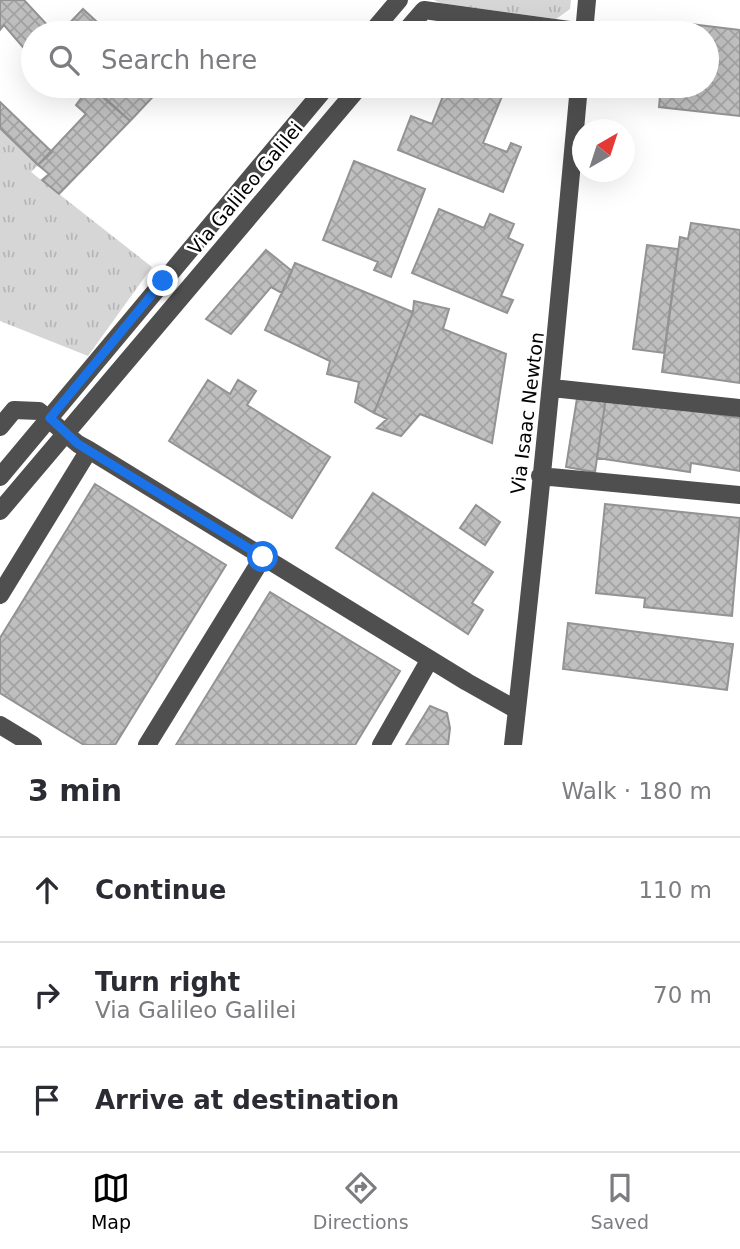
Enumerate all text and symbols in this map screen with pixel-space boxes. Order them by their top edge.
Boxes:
search box [21,21,719,98]
icon: search [45,41,83,79]
text: Search here [101,45,257,75]
street label: Via Galileo Galilei [183,117,307,259]
north arrow [572,119,635,182]
route end [147,265,178,296]
street label: Via Isaac Newton [506,331,548,495]
route start [247,541,278,572]
text: 3 min [28,773,122,808]
text: Walk · 180 m [561,778,712,804]
icon: ahead [28,871,66,909]
text: Continue [95,875,226,905]
text: 110 m [638,877,712,903]
text: Turn right [95,967,240,997]
icon: right [28,976,66,1014]
text: 70 m [653,982,712,1008]
text: Via Galileo Galilei [95,997,296,1023]
icon: arrive [28,1081,66,1119]
text: Arrive at destination [95,1085,399,1115]
tab: Map [91,1169,131,1233]
tab: Directions [313,1169,409,1233]
tab: Saved [590,1169,649,1233]

